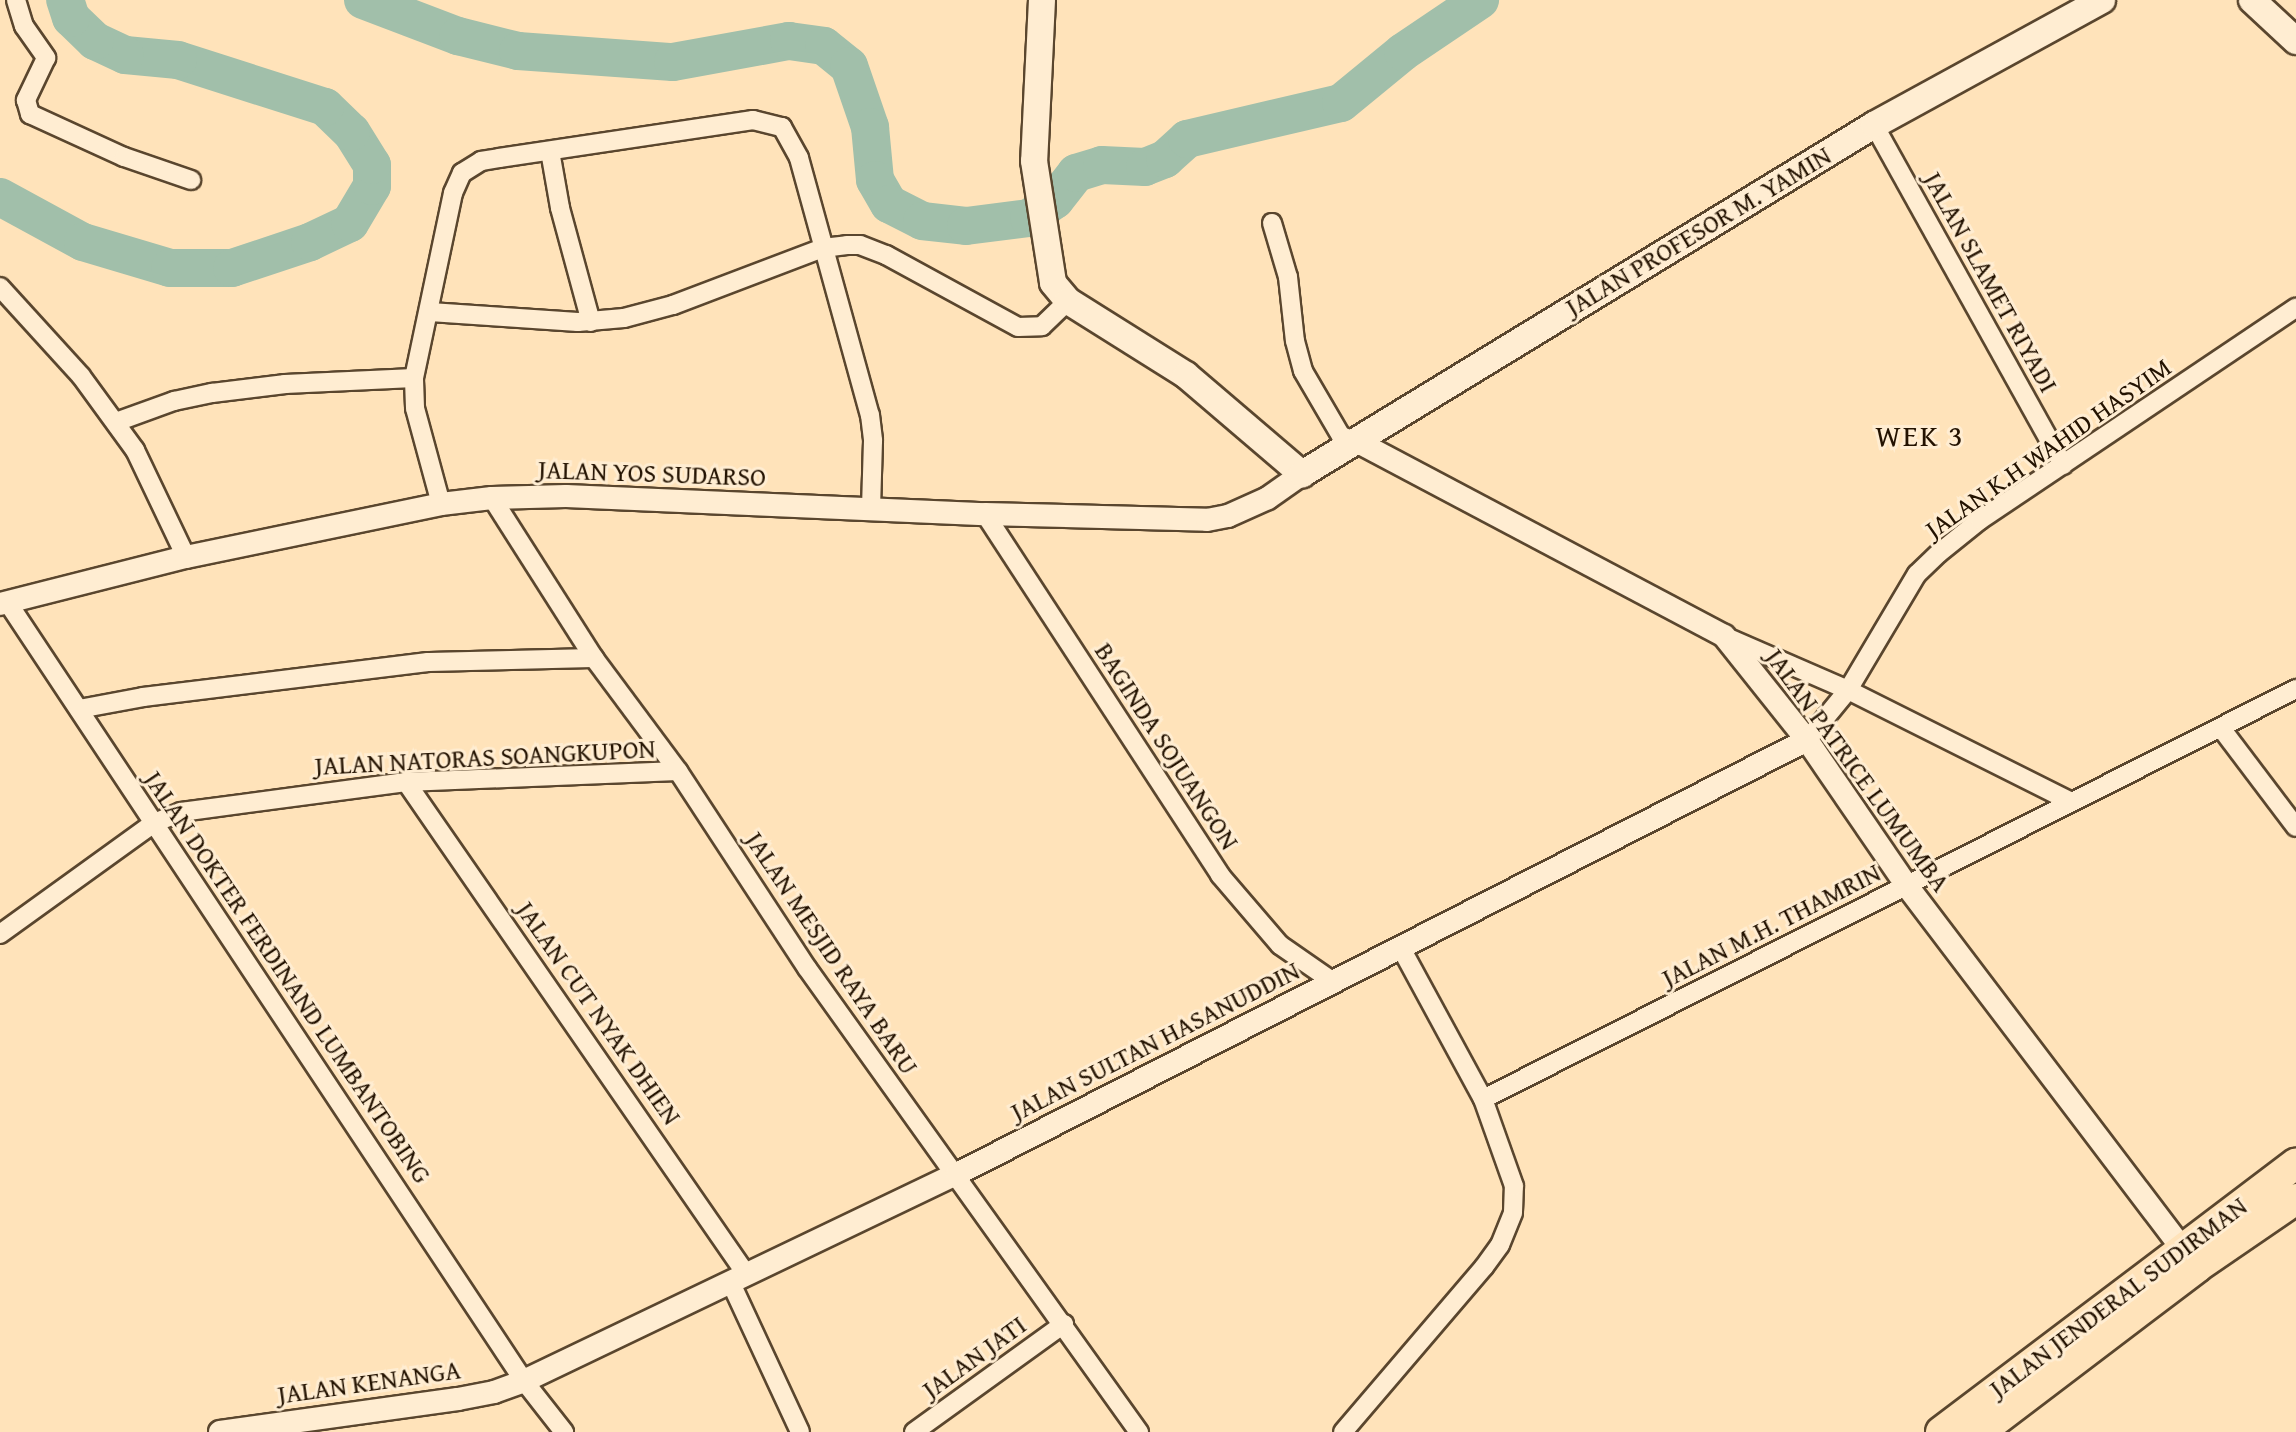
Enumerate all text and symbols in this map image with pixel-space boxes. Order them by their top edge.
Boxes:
street label: JALAN PROFESOR M. YAMIN [1560,139,1836,323]
street label: JALAN SLAMET RIYADI [1917,166,2065,398]
street label: JALAN K.H WAHID HASYIM [1919,351,2177,545]
district label: WEK 3 [1875,417,1965,453]
street label: JALAN YOS SUDARSO [538,453,766,493]
street label: BAGINDA SOJUANGON [1088,637,1246,855]
street label: JALAN PATRICE LUMUMBA [1759,642,1957,898]
street label: JALAN NATORAS SOANGKUPON [314,732,656,782]
street label: JALAN DOKTER FERDINAND LUMBANTOBING [138,765,438,1189]
street label: JALAN MESJID RAYA BARU [739,826,925,1080]
street label: JALAN M.H. THAMRIN [1657,856,1885,994]
street label: JALAN CUT NYAK DHIEN [510,895,688,1131]
street label: JALAN SULTAN HASANUDDIN [1005,955,1305,1127]
street label: JALAN JENDERAL SUDIRMAN [1983,1190,2253,1404]
street label: JALAN JATI [916,1309,1032,1405]
street label: JALAN KENANGA [275,1354,463,1410]

